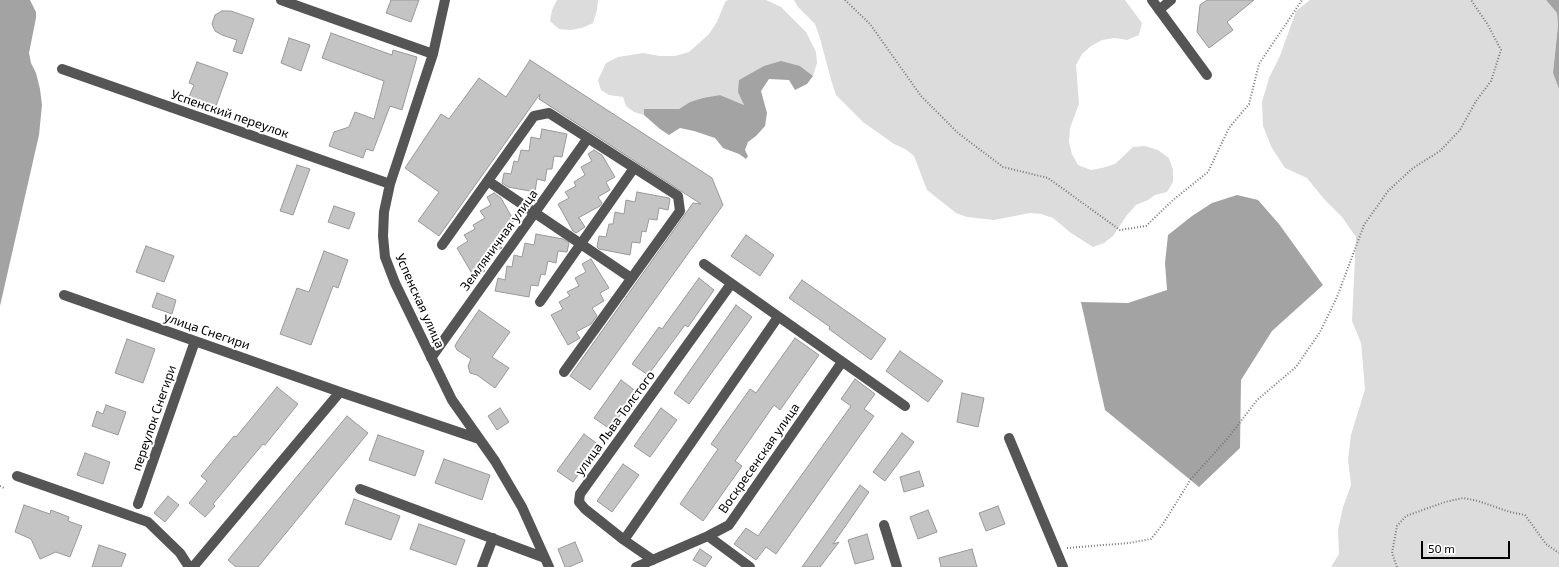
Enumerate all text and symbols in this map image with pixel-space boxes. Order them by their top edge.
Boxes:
street label: Успенский переулок [169,86,291,142]
street label: Земляничная улица [457,186,541,294]
street label: Успенская улица [392,251,448,351]
street label: улица Снегири [162,309,252,353]
street label: переулок Снегири [129,363,179,473]
street label: улица Льва Толстого [572,368,658,478]
street label: Воскресенская улица [715,400,803,516]
scale bar [1423,533,1512,559]
text: 50 m [1428,541,1455,555]

